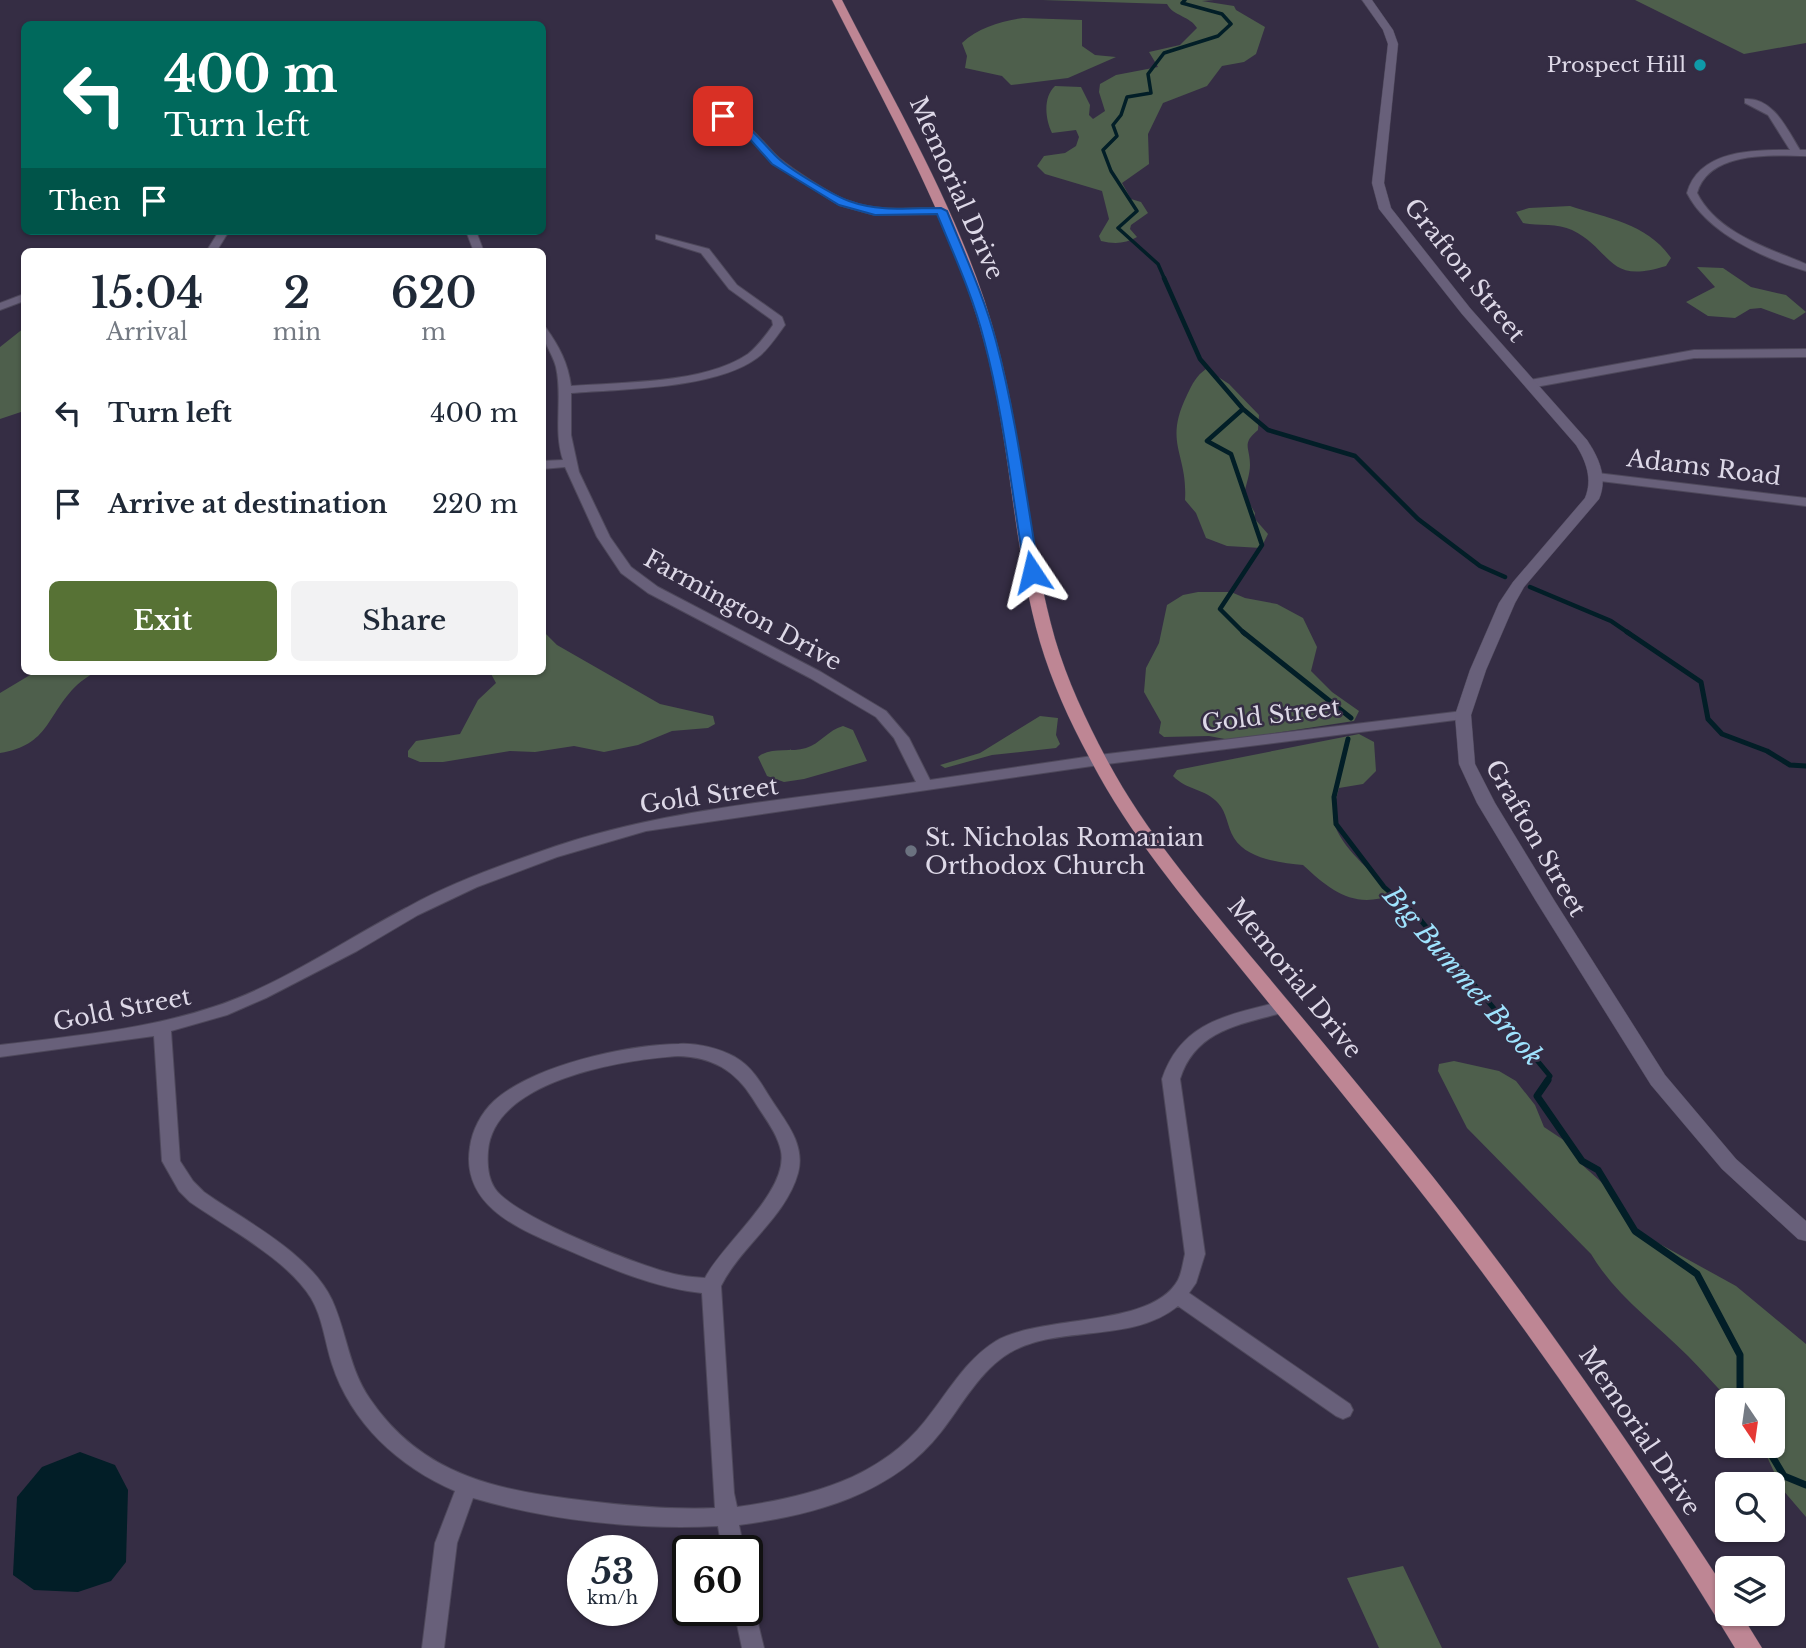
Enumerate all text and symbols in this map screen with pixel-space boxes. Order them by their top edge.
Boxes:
text: 400 m [164,44,338,105]
icon: left [49,49,140,140]
place label: Prospect Hill [1547,52,1686,78]
marker: Prospect Hill [1692,57,1708,73]
pin [693,86,753,146]
street label: Memorial Drive [904,92,1010,284]
icon: arrive [704,97,742,135]
text: Turn left [164,105,310,145]
icon: arrive [135,182,173,220]
text: Then [49,185,121,217]
street label: Grafton Street [1398,193,1532,347]
text: 15:04 [90,267,203,319]
text: 2 [284,267,310,319]
text: 620 [391,267,477,319]
text: Arrival [106,318,188,346]
text: min [273,318,321,346]
text: m [421,318,446,346]
icon: left [49,394,87,432]
text: Turn left [108,397,232,429]
text: 400 m [430,397,518,429]
street label: Adams Road [1624,443,1783,491]
icon: arrive [49,485,87,523]
text: Arrive at destination [108,488,388,520]
text: 220 m [432,488,518,520]
position arrow [995,535,1069,609]
street label: Farmington Drive [639,544,847,676]
button: Exit [49,581,277,661]
button: Share [291,581,518,661]
street label: Gold Street [1200,692,1342,738]
street label: Grafton Street [1479,755,1593,921]
street label: Gold Street [638,771,780,819]
place label: St. Nicholas Romanian Orthodox Church [925,823,1204,880]
marker: St. Nicholas Romanian Orthodox Church [903,843,919,859]
water label: Big Bummet Brook [1376,879,1550,1072]
street label: Memorial Drive [1222,892,1368,1064]
street label: Gold Street [51,981,193,1037]
street label: Memorial Drive [1573,1341,1707,1521]
north arrow [1715,1388,1785,1458]
map controls [1715,1388,1785,1626]
button: search [1715,1472,1785,1542]
speed limit sign: 60 [672,1535,763,1626]
text: 53 [591,1550,634,1593]
button: layers [1715,1556,1785,1626]
text: km/h [587,1587,638,1609]

